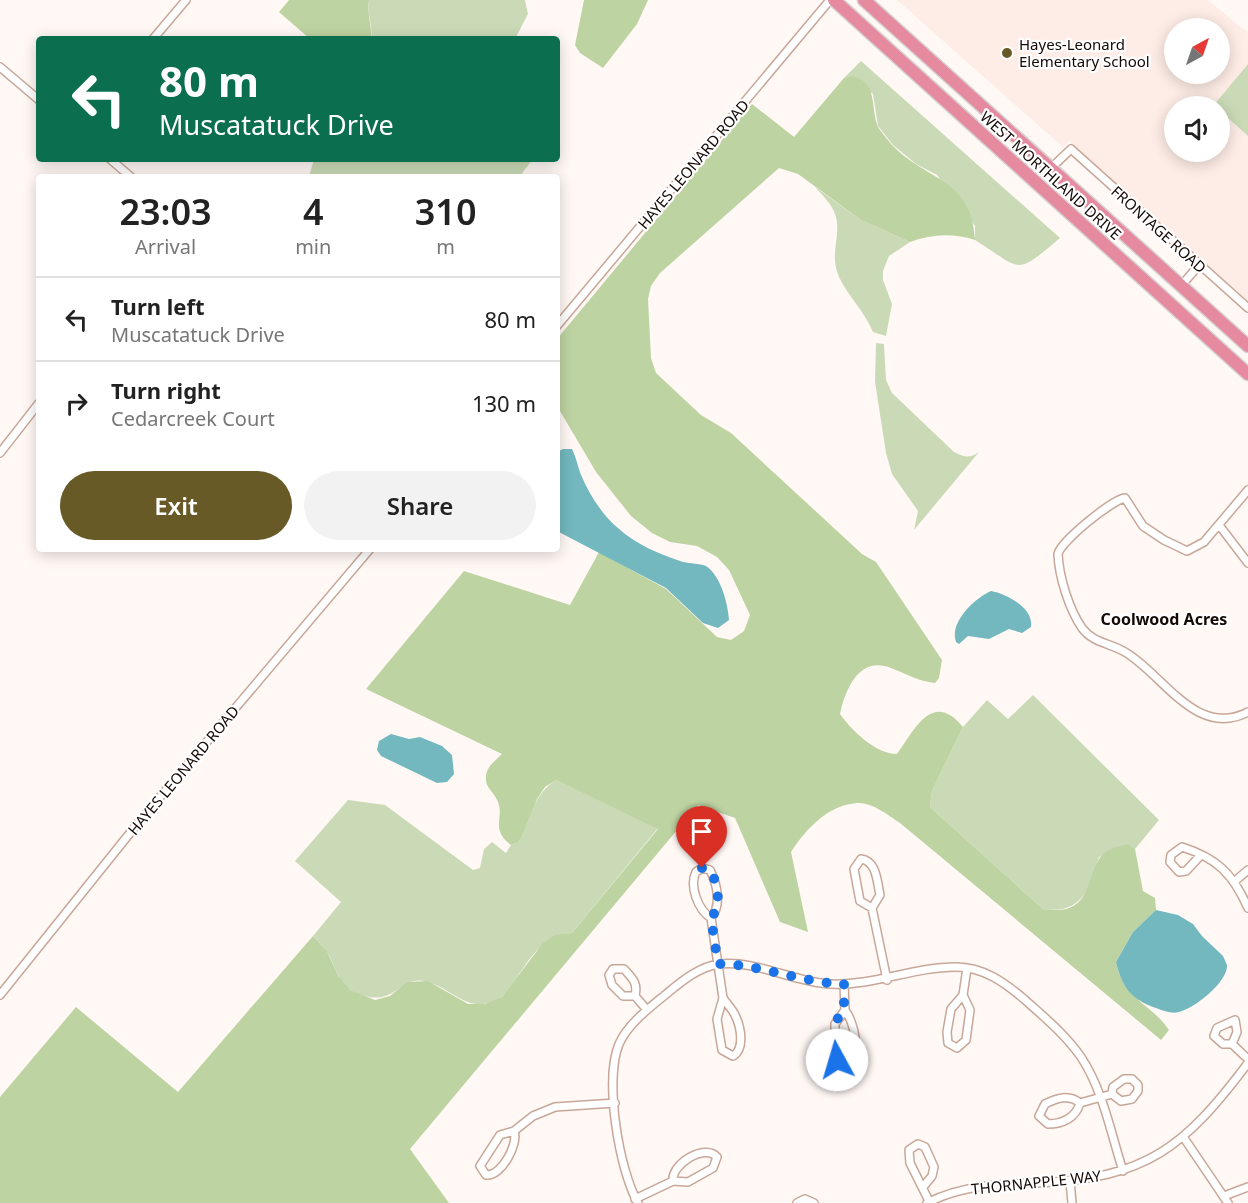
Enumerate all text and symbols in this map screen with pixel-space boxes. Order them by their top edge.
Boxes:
north arrow [1164,18,1230,84]
map controls [1164,18,1230,162]
place label: Hayes-Leonard Elementary School [1019,34,1150,71]
marker: Hayes-Leonard Elementary School [1000,46,1014,60]
text: 80 m [159,52,259,109]
icon: left [60,60,138,138]
street label: HAYES LEONARD ROAD [633,95,753,233]
button: sound [1164,96,1230,162]
text: Muscatatuck Drive [159,106,394,143]
street label: WEST MORTHLAND DRIVE [976,106,1126,244]
street label: FRONTAGE ROAD [1107,181,1211,277]
text: 23:03 [119,187,212,236]
text: 4 [303,187,324,236]
text: 310 [415,187,477,236]
text: Arrival [135,233,196,260]
text: min [295,233,331,260]
text: m [436,233,455,260]
text: Turn left [111,291,205,321]
icon: left [60,303,93,336]
text: 80 m [485,304,536,334]
text: Muscatatuck Drive [111,321,285,348]
text: Turn right [111,375,221,405]
icon: right [60,387,93,420]
text: 130 m [472,388,536,418]
text: Cedarcreek Court [111,405,275,432]
button: Exit [60,471,292,540]
button: Share [304,471,536,540]
district label: Coolwood Acres [1101,608,1227,630]
street label: HAYES LEONARD ROAD [123,701,243,839]
pin [676,806,727,868]
icon: arrive [685,815,718,848]
position arrow [805,1028,869,1092]
street label: THORNAPPLE WAY [970,1165,1102,1199]

